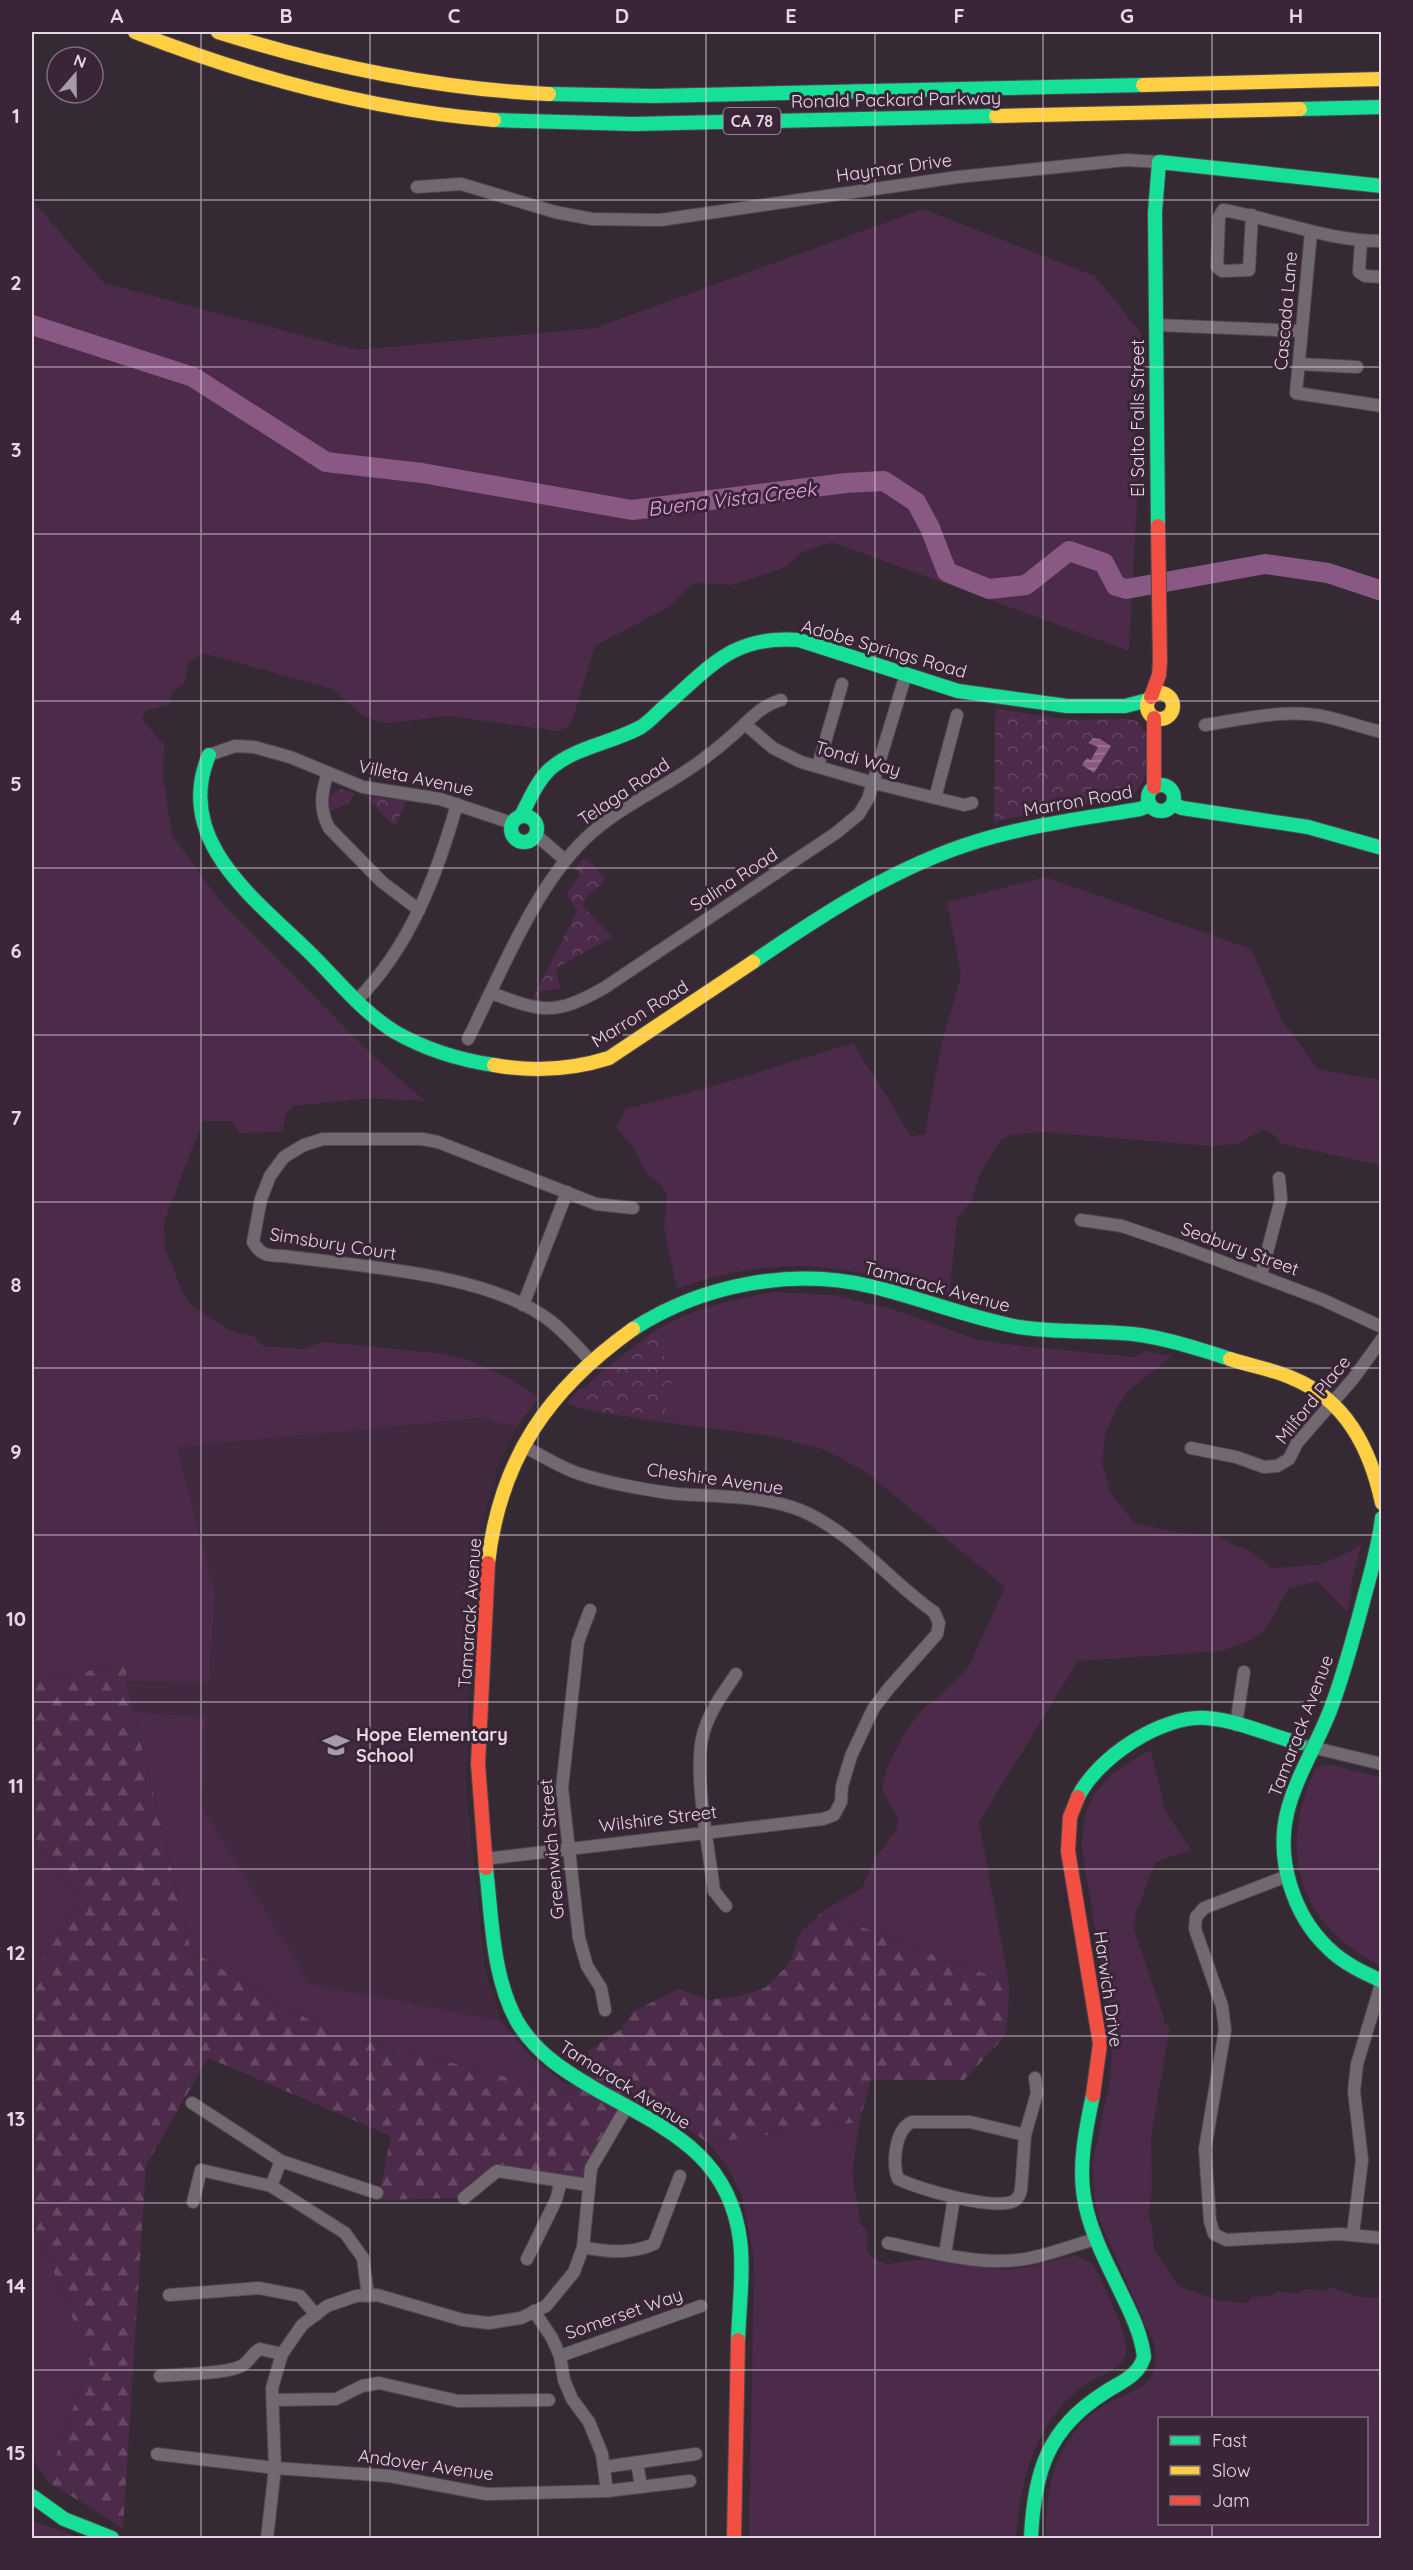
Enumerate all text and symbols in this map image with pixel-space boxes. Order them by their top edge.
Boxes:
text: A [111,3,124,28]
text: B [279,3,293,28]
text: C [448,3,461,28]
text: D [615,3,629,28]
text: E [785,3,797,28]
text: F [953,3,965,28]
text: G [1120,3,1134,28]
text: H [1289,3,1303,28]
north arrow [45,45,105,105]
text: N [71,49,89,72]
street label: Ronald Packard Parkway [791,86,1001,113]
text: 1 [12,103,20,128]
road number: CA 78 [724,108,780,134]
street label: Haymar Drive [835,148,953,187]
street label: Cascada Lane [1269,251,1302,371]
text: 2 [10,270,22,295]
street label: El Salto Falls Street [1126,339,1149,497]
text: 3 [11,437,21,462]
water label: Buena Vista Creek [646,475,820,521]
text: 4 [10,604,22,629]
street label: Adobe Springs Road [799,614,969,683]
street label: Tondi Way [813,735,904,782]
street label: Telaga Road [574,753,674,831]
street label: Villeta Avenue [356,754,476,801]
text: 5 [10,771,22,796]
street label: Marron Road [1022,780,1134,821]
street label: Salina Road [686,843,782,916]
text: 6 [10,938,22,963]
street label: Marron Road [587,975,693,1053]
text: 7 [11,1105,22,1130]
street label: Seabury Street [1178,1217,1302,1280]
street label: Simsbury Court [268,1222,398,1265]
street label: Tamarack Avenue [862,1256,1013,1317]
text: 8 [11,1272,22,1297]
street label: Milford Place [1270,1351,1355,1449]
text: 9 [10,1439,22,1464]
street label: Cheshire Avenue [645,1458,785,1499]
street label: Tamarack Avenue [453,1537,486,1689]
text: 10 [6,1606,26,1631]
street label: Tamarack Avenue [1263,1652,1338,1800]
place label: Hope Elementary School [356,1723,508,1767]
school or university icon: Hope Elementary School [321,1730,351,1760]
text: 11 [8,1773,24,1798]
street label: Greenwich Street [534,1778,569,1920]
street label: Wilshire Street [598,1800,718,1837]
street label: Harwich Drive [1089,1929,1128,2048]
text: 12 [6,1940,26,1965]
street label: Tamarack Avenue [555,2035,695,2134]
text: 13 [7,2106,25,2131]
text: 14 [6,2273,26,2298]
street label: Somerset Way [562,2283,685,2344]
legend [1158,2417,1368,2525]
text: Fast [1212,2429,1247,2452]
text: 15 [6,2440,26,2465]
street label: Andover Avenue [357,2444,495,2485]
text: Slow [1212,2459,1250,2482]
text: Jam [1212,2489,1250,2512]

